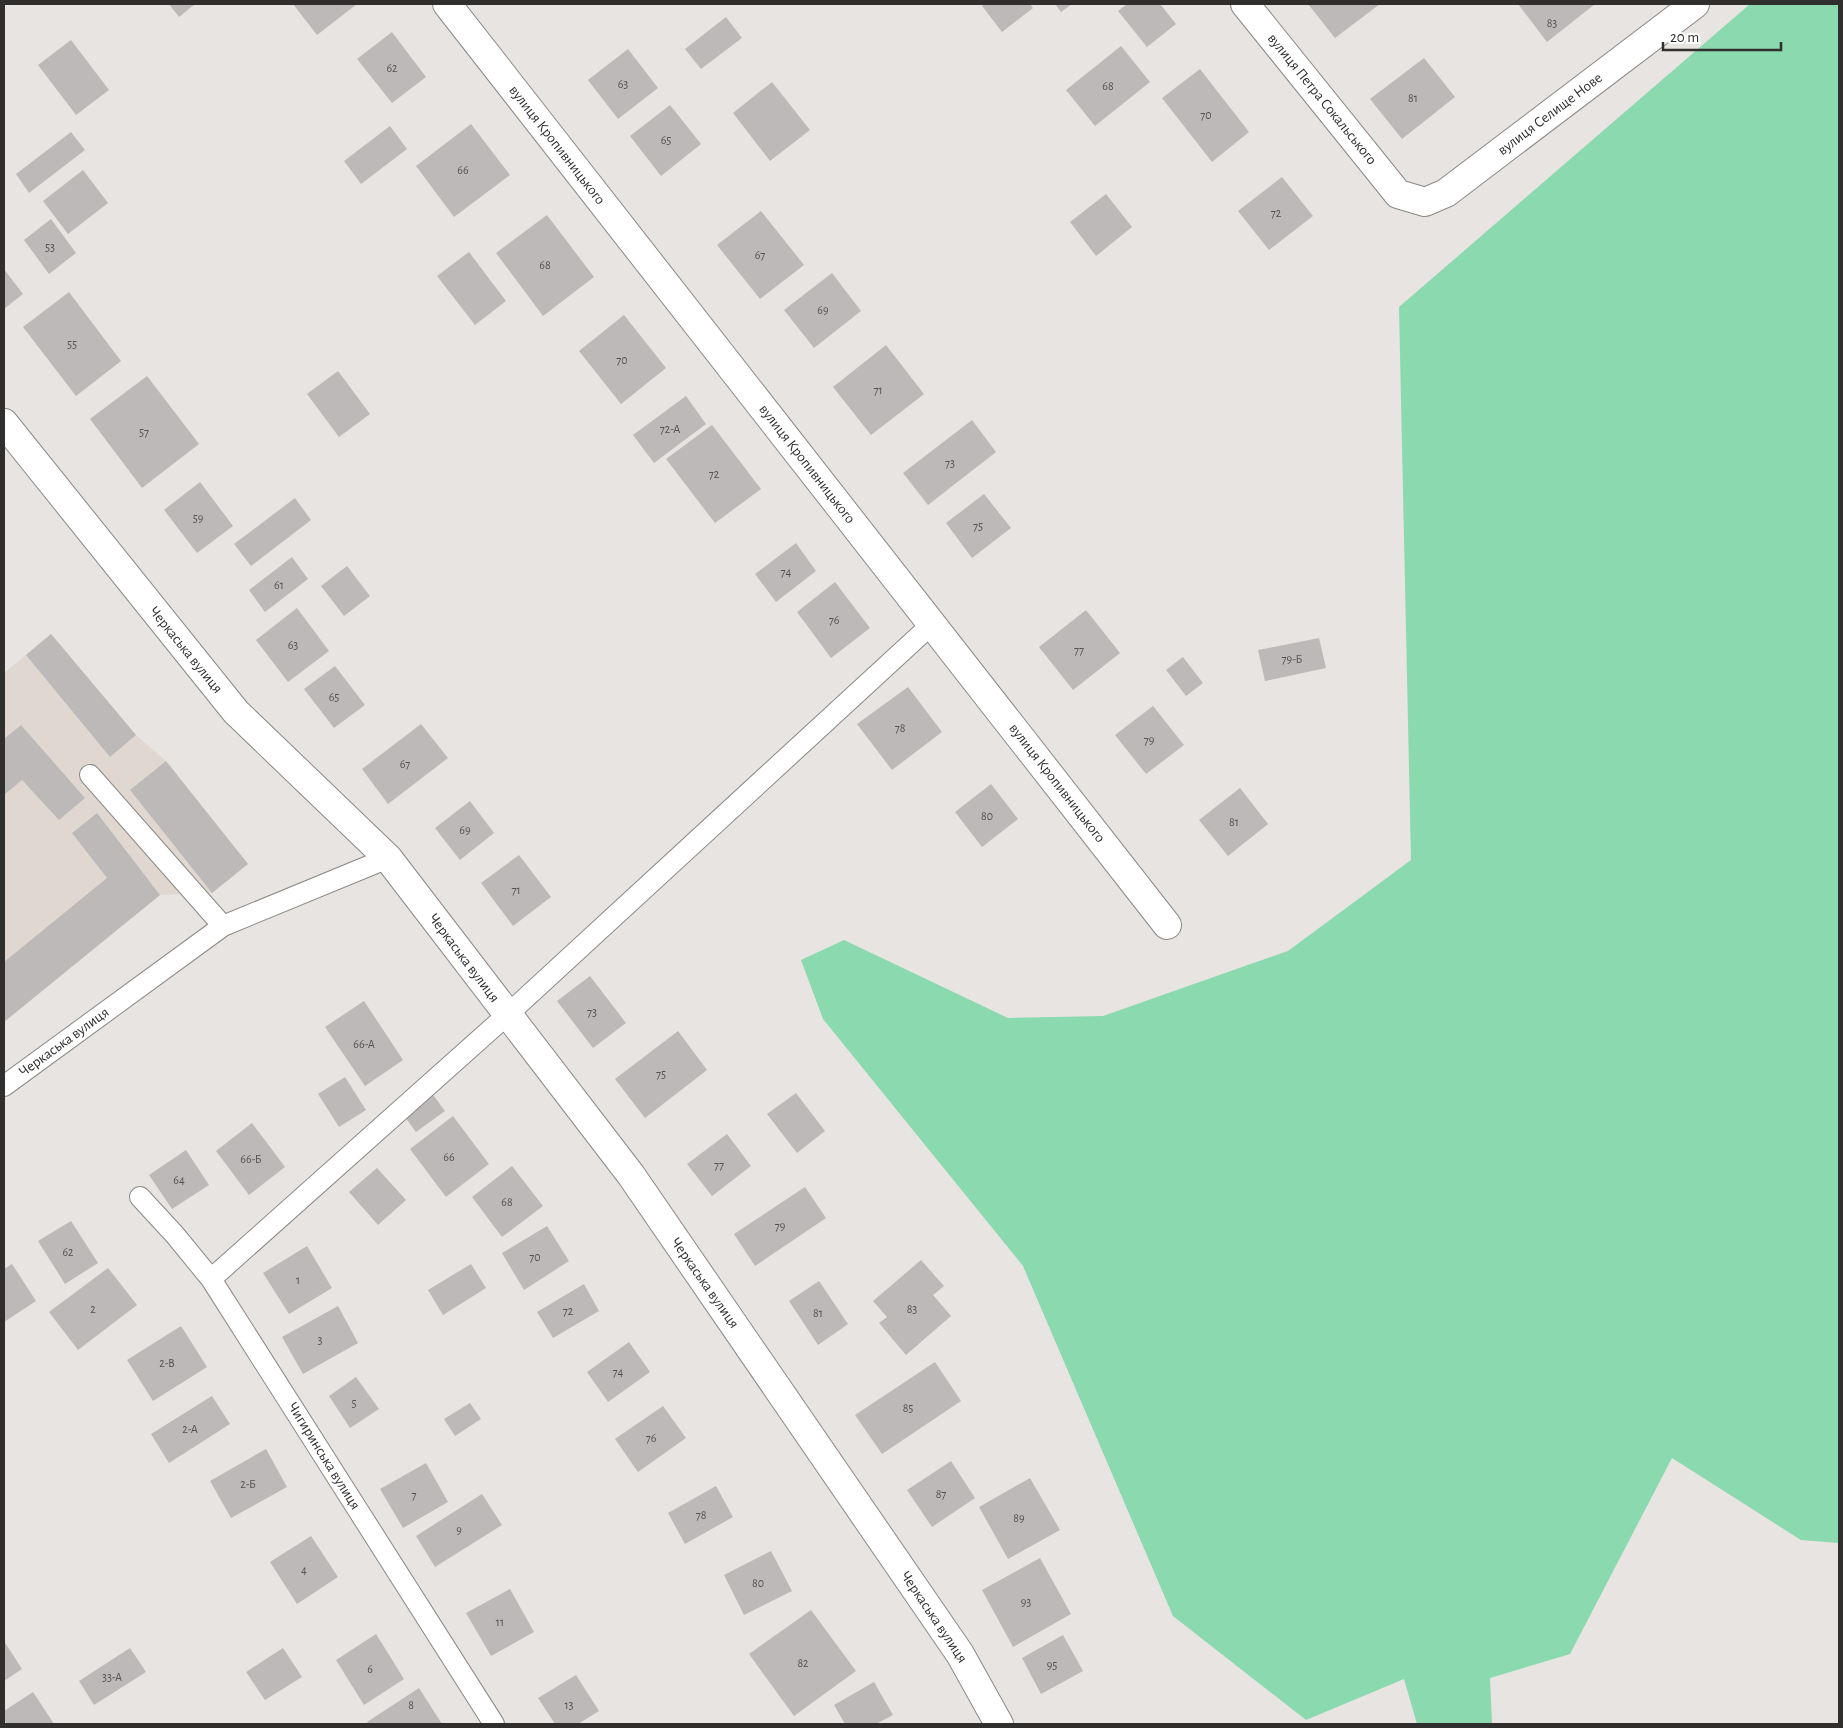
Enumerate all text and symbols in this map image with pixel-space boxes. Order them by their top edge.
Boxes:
house number: 83 [1547,17,1557,29]
scale bar [1663,20,1780,52]
text: 20 m [1670,30,1699,45]
street label: вулиця Петра Сокальського [1265,31,1379,167]
house number: 62 [386,62,398,74]
street label: вулиця Селище Нове [1495,70,1605,158]
house number: 63 [618,78,628,90]
house number: 68 [1102,80,1114,92]
street label: вулиця Кропивницького [506,83,608,207]
house number: 81 [1408,92,1418,104]
house number: 70 [1200,109,1212,121]
house number: 65 [661,134,671,146]
house number: 66 [457,164,469,176]
house number: 72 [1271,207,1282,219]
house number: 53 [45,241,55,253]
house number: 67 [755,249,765,261]
house number: 68 [539,259,551,271]
house number: 69 [817,304,829,316]
house number: 55 [67,338,77,350]
house number: 70 [616,354,628,366]
house number: 71 [873,384,883,396]
street label: вулиця Кропивницького [756,402,858,526]
house number: 72-А [660,423,680,435]
house number: 57 [139,426,149,438]
house number: 73 [945,457,955,469]
house number: 72 [709,468,720,480]
house number: 59 [193,512,204,524]
house number: 75 [973,520,983,532]
house number: 74 [781,566,792,578]
house number: 61 [274,579,284,591]
street label: Черкаська вулиця [146,604,226,696]
house number: 76 [829,614,840,626]
house number: 63 [288,639,298,651]
house number: 77 [1074,644,1084,656]
house number: 79-Б [1282,653,1303,665]
house number: 65 [329,691,339,703]
street label: вулиця Кропивницького [1006,721,1108,845]
house number: 78 [895,722,906,734]
house number: 79 [1144,734,1155,746]
house number: 67 [400,758,410,770]
house number: 80 [981,810,993,822]
house number: 81 [1229,816,1239,828]
house number: 69 [459,824,471,836]
house number: 71 [511,884,521,896]
street label: Черкаська вулиця [426,911,502,1005]
street label: Черкаська вулиця [16,1004,112,1080]
house number: 73 [587,1006,597,1018]
house number: 66-А [353,1038,375,1050]
house number: 75 [656,1068,666,1080]
house number: 66 [443,1151,455,1163]
house number: 66-Б [240,1153,262,1165]
house number: 77 [714,1159,724,1171]
house number: 64 [173,1174,185,1186]
house number: 68 [501,1196,513,1208]
house number: 79 [775,1220,786,1232]
street label: Черкаська вулиця [668,1235,742,1331]
house number: 62 [62,1246,74,1258]
house number: 70 [529,1251,541,1263]
house number: 1 [296,1274,300,1286]
house number: 2 [90,1303,96,1315]
house number: 83 [907,1303,917,1315]
house number: 72 [563,1305,574,1317]
house number: 81 [813,1307,823,1319]
house number: 3 [318,1334,323,1346]
house number: 2-В [159,1357,175,1369]
house number: 74 [613,1366,624,1378]
house number: 5 [351,1397,357,1409]
street label: Чигиринська вулиця [285,1400,363,1512]
house number: 85 [903,1402,913,1414]
house number: 2-А [182,1423,198,1435]
house number: 76 [646,1432,657,1444]
house number: 2-Б [240,1478,256,1490]
house number: 87 [936,1488,946,1500]
house number: 7 [411,1489,417,1501]
house number: 78 [696,1509,707,1521]
house number: 89 [1013,1512,1025,1524]
house number: 9 [456,1524,462,1536]
house number: 4 [301,1564,307,1576]
street label: Черкаська вулиця [898,1568,970,1666]
house number: 80 [752,1577,764,1589]
house number: 93 [1021,1596,1031,1608]
house number: 11 [496,1616,504,1628]
house number: 82 [797,1657,809,1669]
house number: 95 [1047,1659,1057,1671]
house number: 6 [367,1663,373,1675]
house number: 33-А [102,1671,122,1683]
house number: 8 [408,1699,414,1711]
house number: 13 [564,1699,574,1711]

